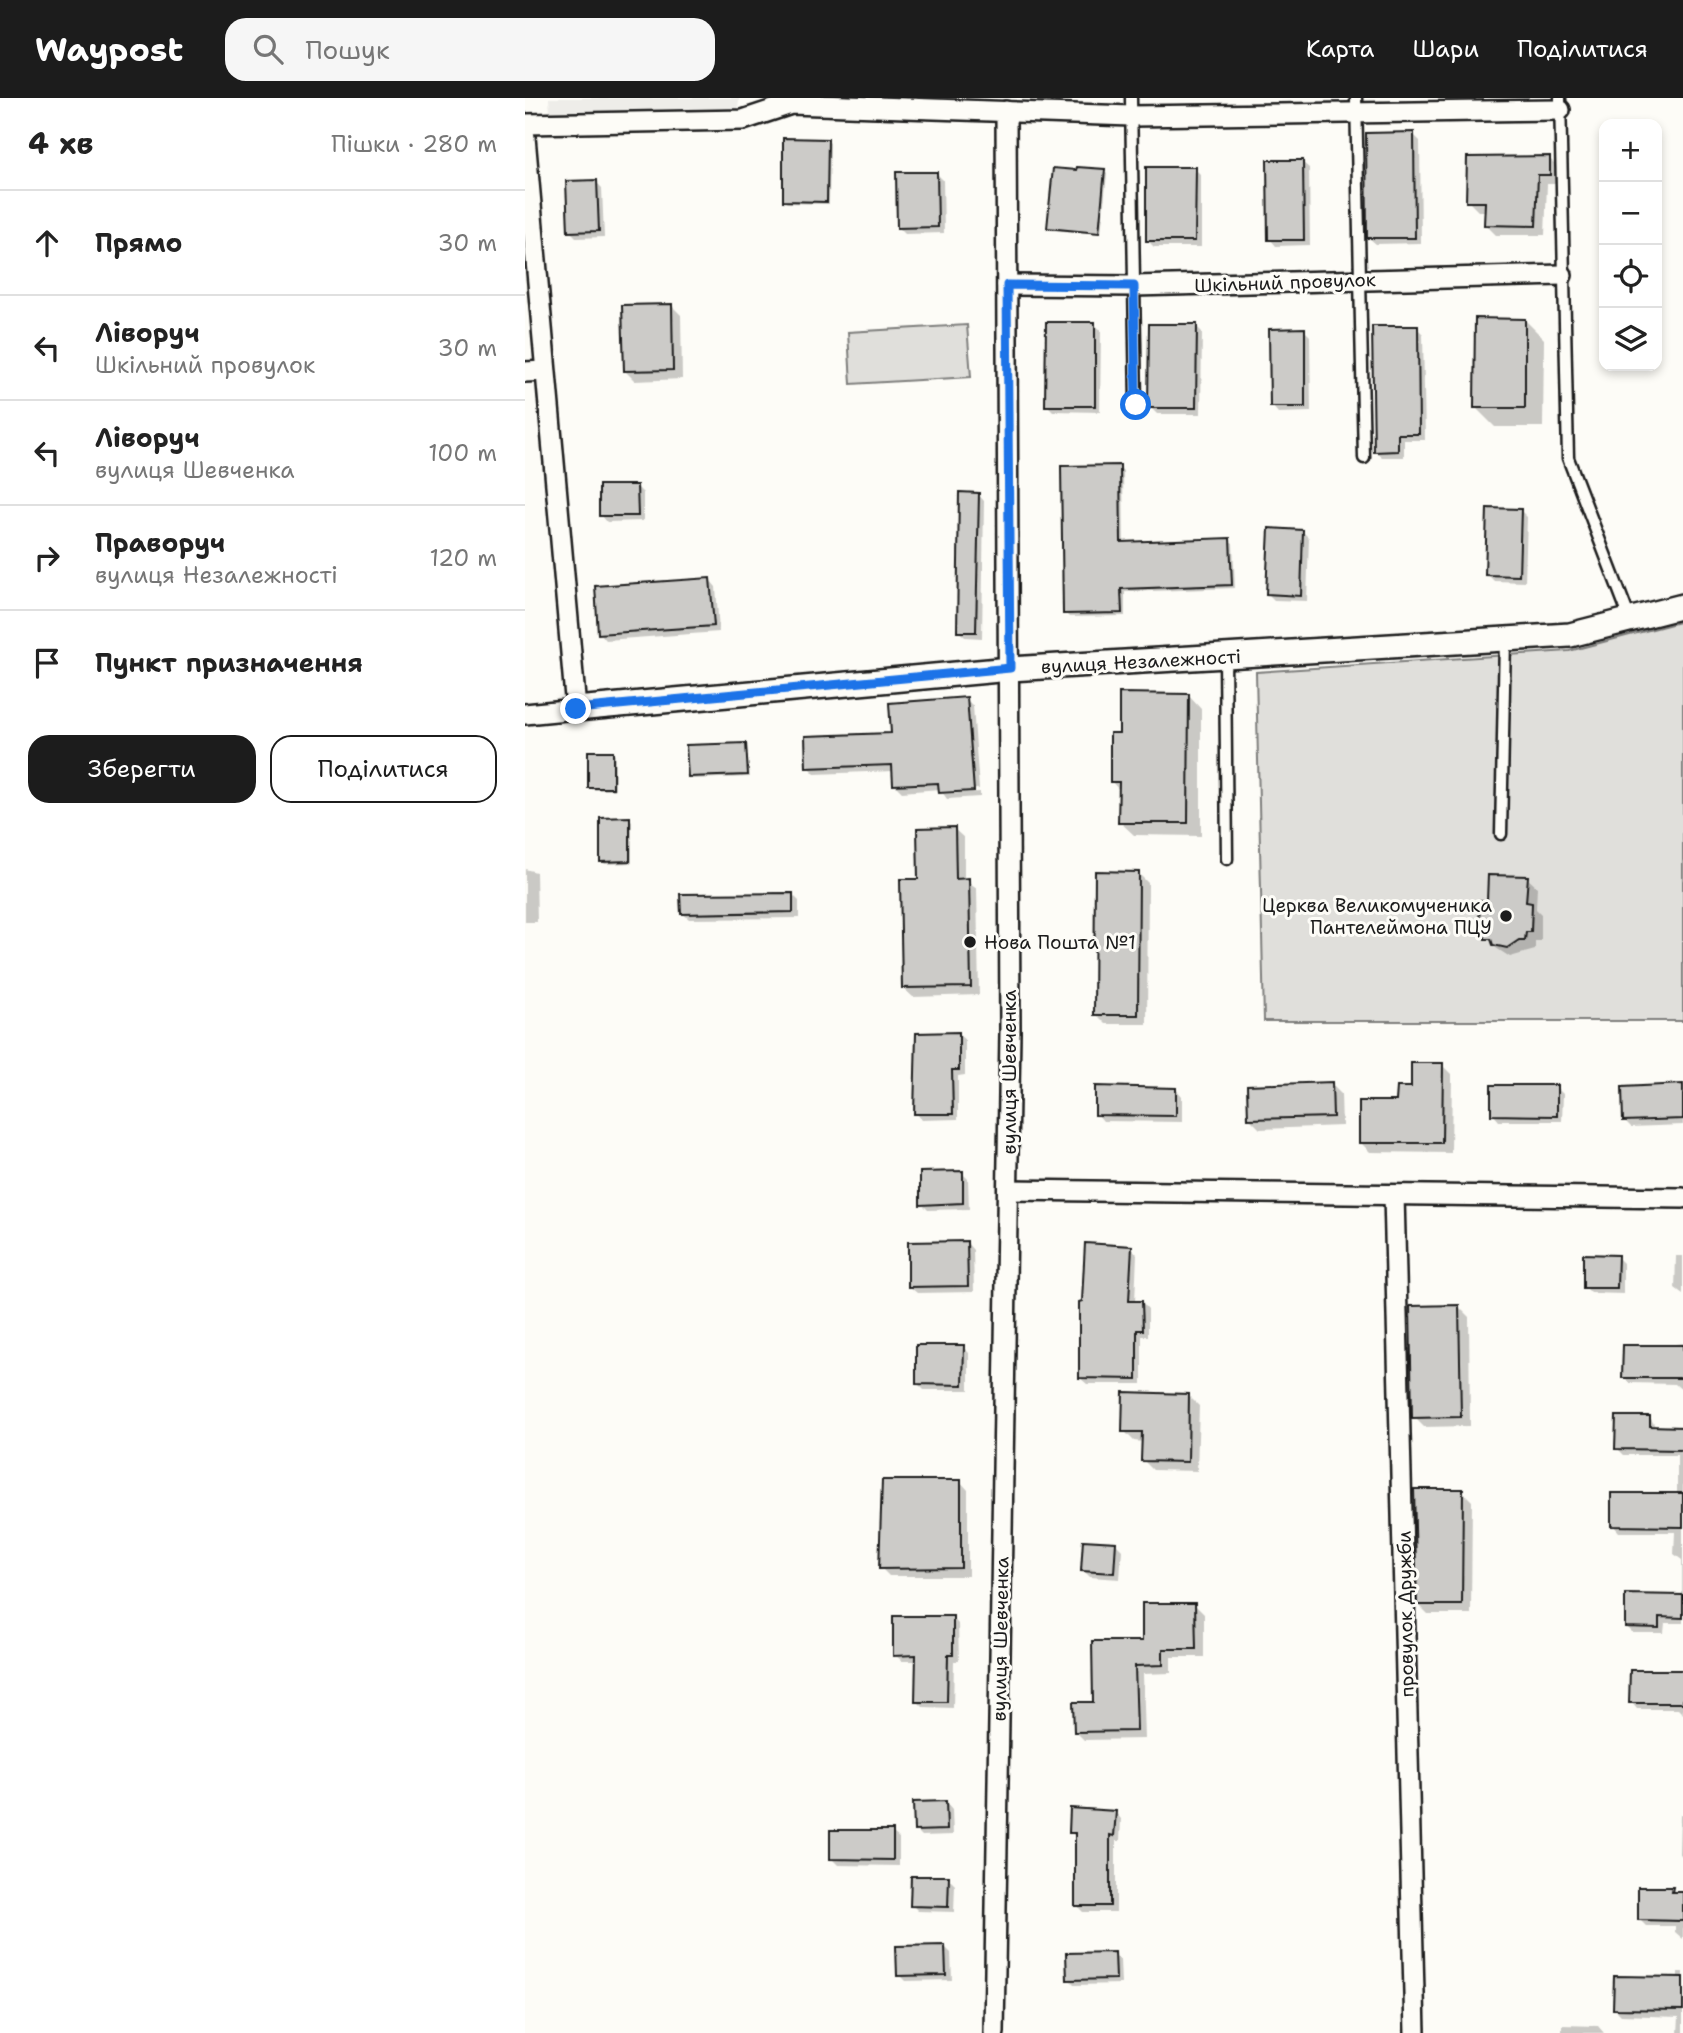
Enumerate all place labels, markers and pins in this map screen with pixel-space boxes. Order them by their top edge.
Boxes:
place label: Церква Великомученика Пантелеймона ПЦУ [1262,893,1492,940]
marker: Церква Великомученика Пантелеймона ПЦУ [1498,908,1514,924]
place label: Нова Пошта №1 [984,930,1136,955]
marker: Нова Пошта №1 [962,934,978,950]

